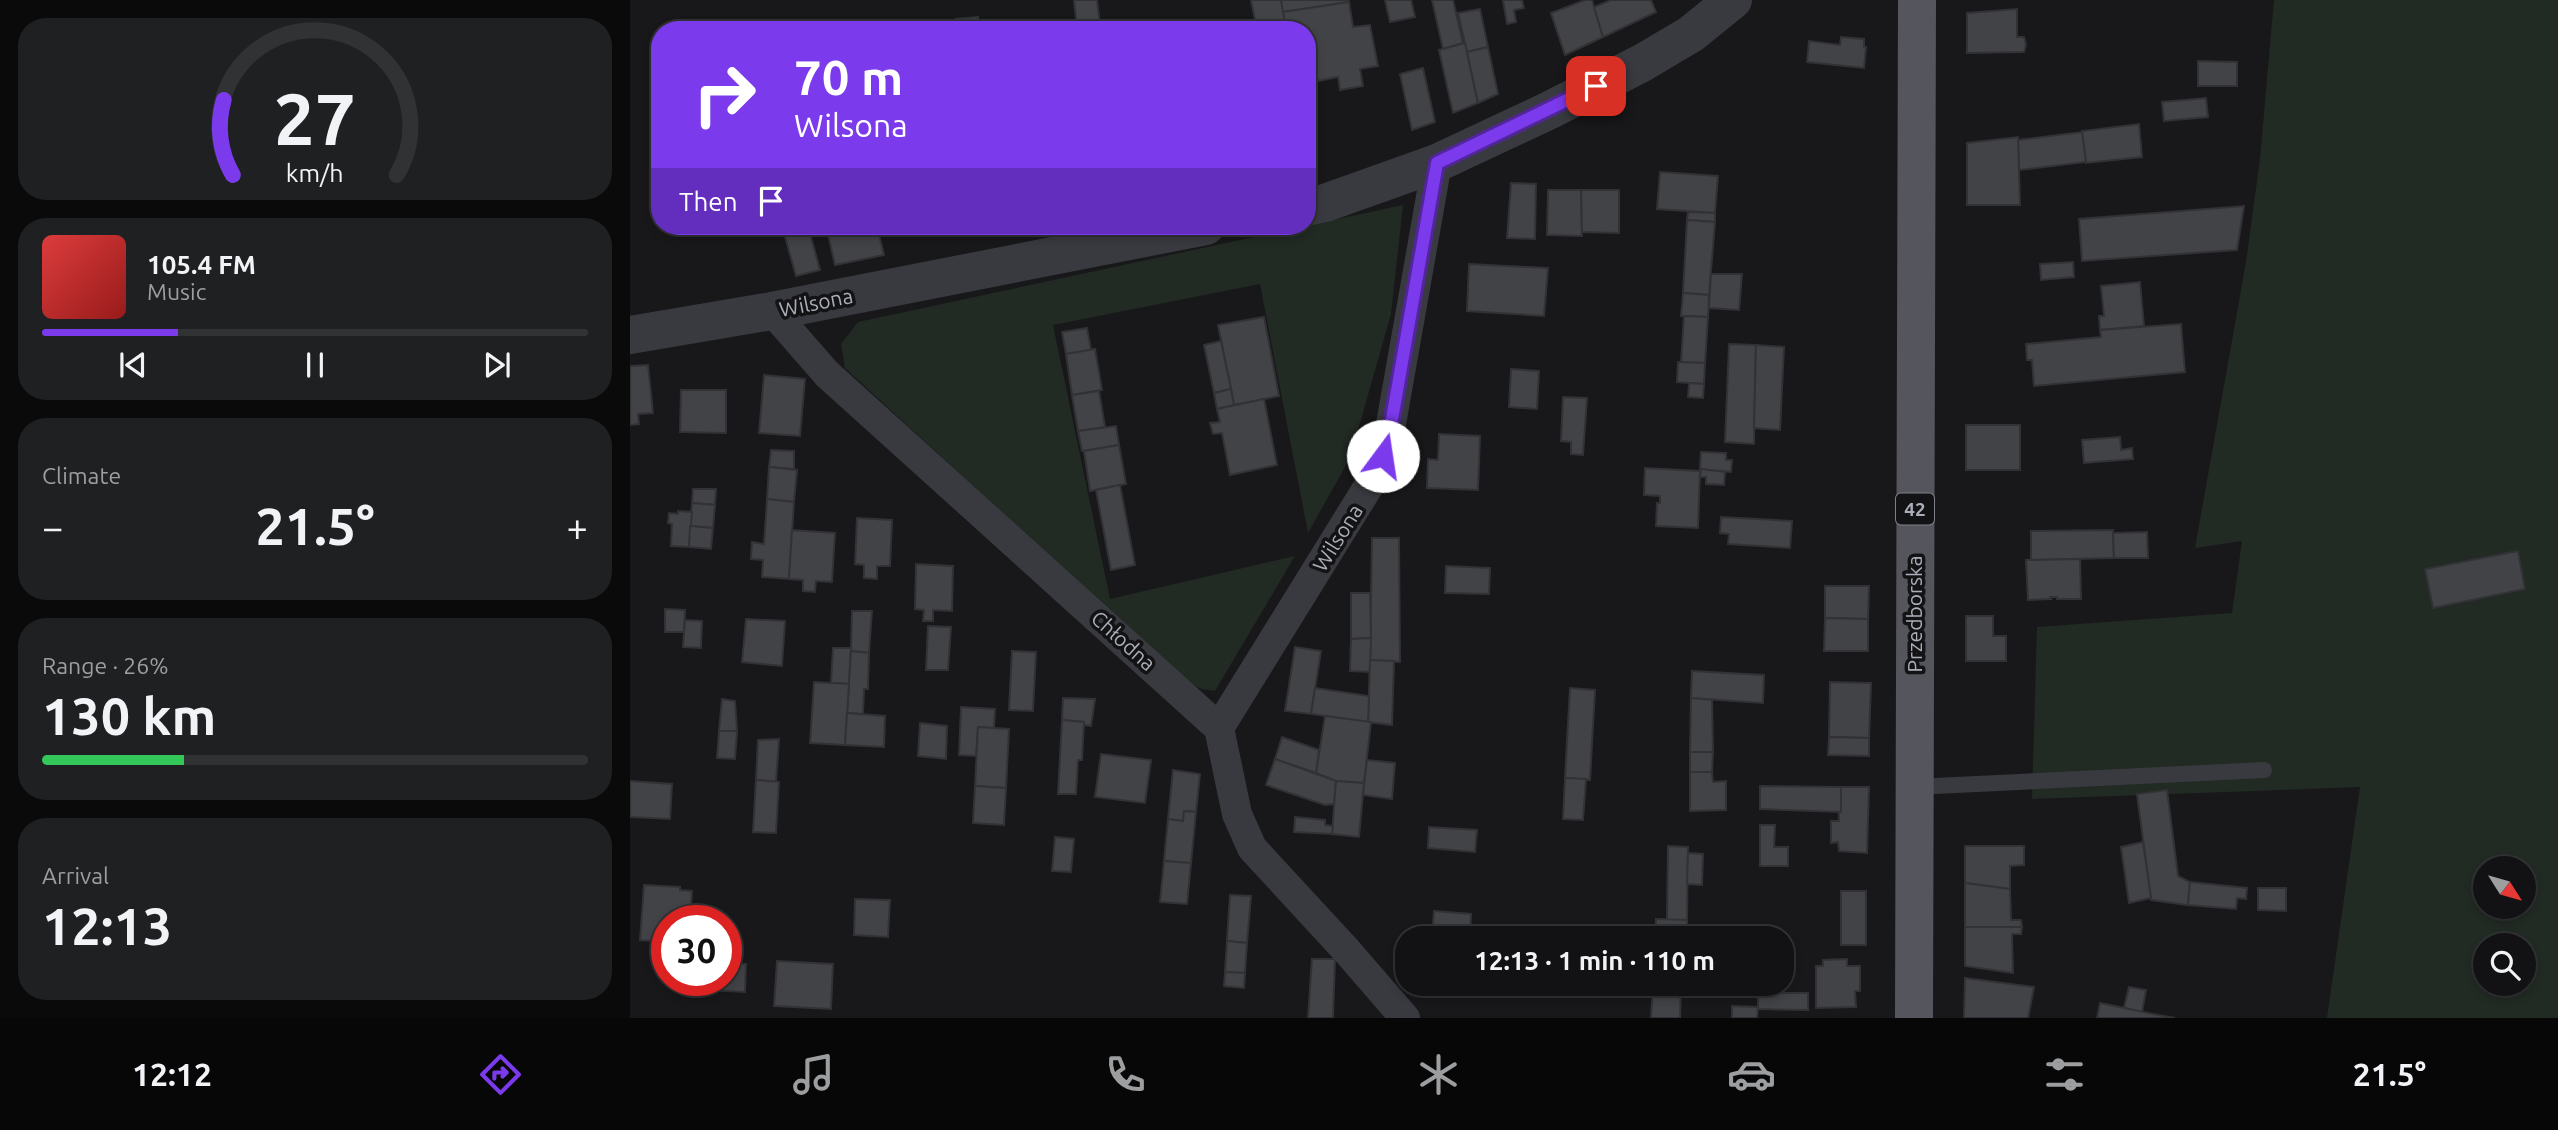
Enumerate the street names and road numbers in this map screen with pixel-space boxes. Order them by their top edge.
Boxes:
street label: Wilsona [777,283,855,321]
road number: 42 [1896,494,1934,524]
street label: Wilsona [1307,499,1367,575]
street label: Przedborska [1902,556,1926,672]
street label: Chłodna [1087,605,1161,675]

